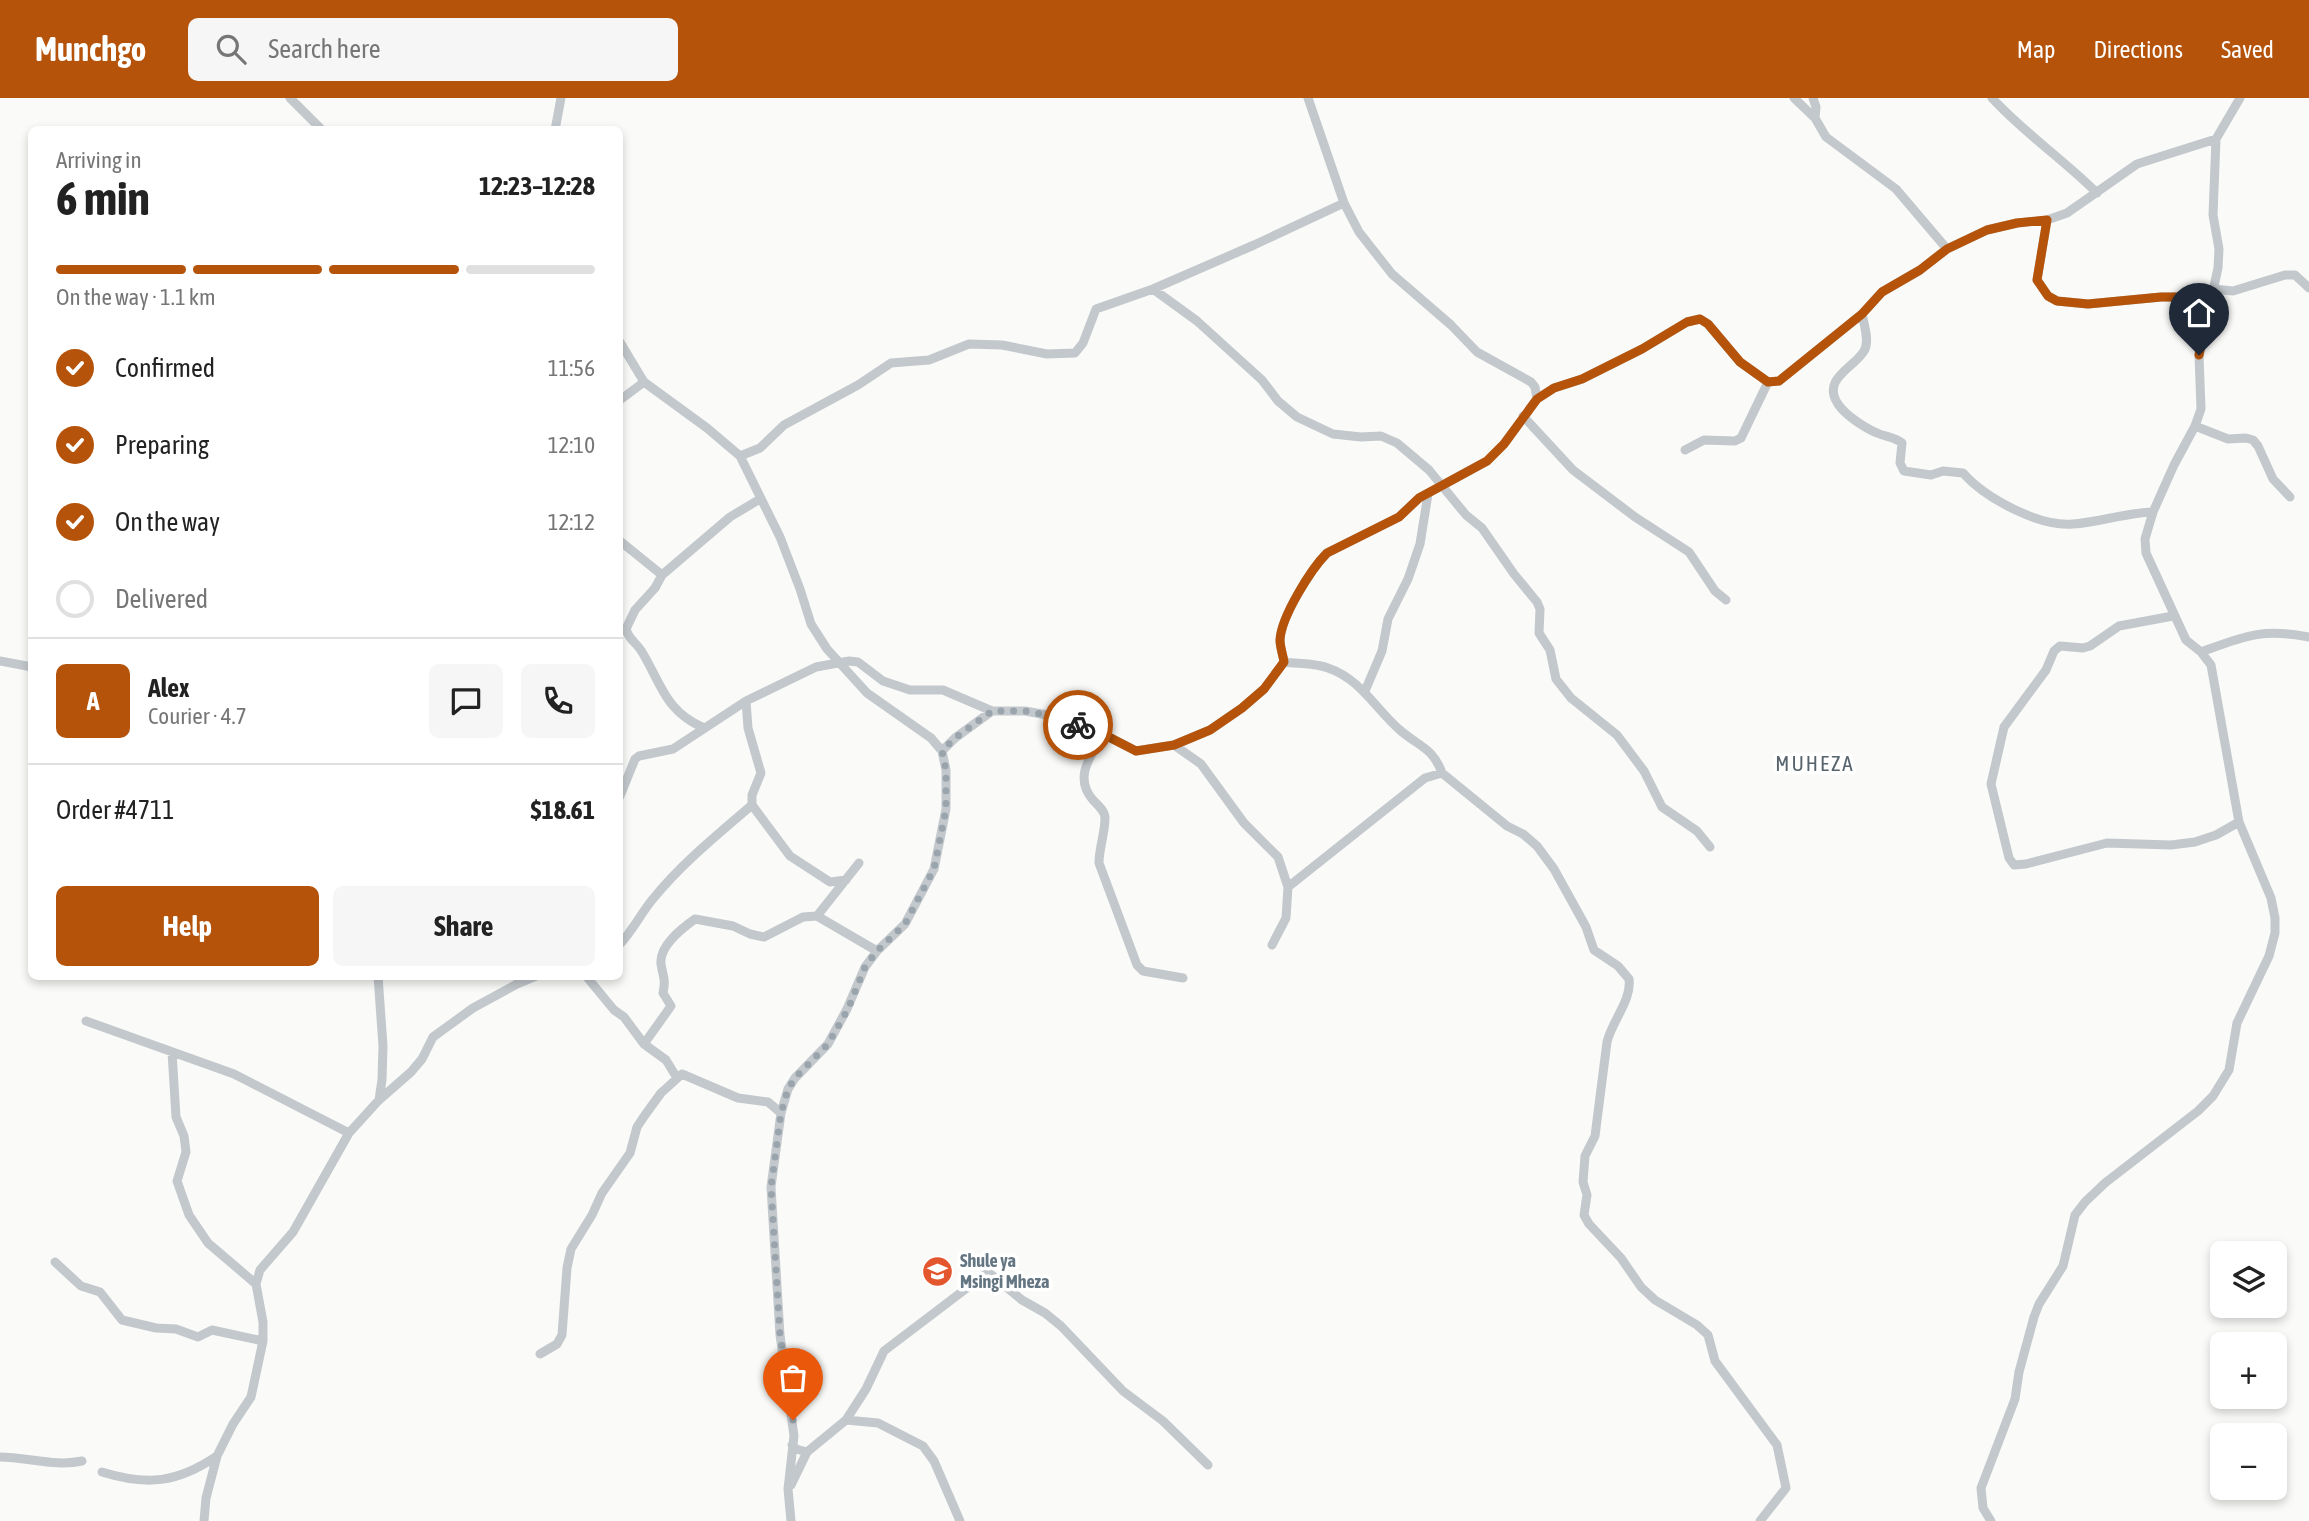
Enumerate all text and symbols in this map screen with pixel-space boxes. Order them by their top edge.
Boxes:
search box [188,18,678,81]
text: Munchgo [35,30,146,68]
icon: search [212,30,250,68]
text: Search here [268,34,380,64]
text: Map [2017,36,2055,63]
text: Directions [2093,36,2183,63]
text: Saved [2221,36,2274,63]
text: Arriving in [56,147,142,173]
text: 12:23–12:28 [479,171,595,201]
text: 6 min [56,172,150,225]
pin [2169,283,2229,355]
text: On the way · 1.1 km [56,284,216,310]
icon: home [2180,294,2218,332]
icon: check [56,349,94,387]
text: Confirmed [115,353,215,383]
text: 11:56 [548,355,595,381]
icon: check [56,426,94,464]
text: Preparing [115,430,209,460]
text: 12:10 [548,432,595,458]
icon: check [56,503,94,541]
text: On the way [115,507,220,537]
text: 12:12 [548,509,595,535]
text: Delivered [115,584,208,614]
button: chat [429,664,503,738]
button: phone [521,664,595,738]
text: Alex [148,673,189,703]
text: A [87,686,99,716]
courier [1043,690,1113,760]
text: Courier · 4.7 [148,703,247,729]
icon: bike [1059,706,1097,744]
district label: MUHEZA [1775,751,1855,775]
text: Order #4711 [56,795,175,825]
text: $18.61 [531,795,595,825]
button: Help [56,886,319,966]
button: Share [333,886,595,966]
map controls [2210,1241,2287,1500]
button: layers [2210,1241,2287,1318]
place label: Shule ya Msingi Mheza [960,1250,1049,1292]
school or university icon: Shule ya Msingi Mheza [920,1254,954,1288]
button: + [2210,1332,2287,1409]
pin [763,1348,823,1420]
icon: bag [774,1359,812,1397]
button: − [2210,1423,2287,1500]

